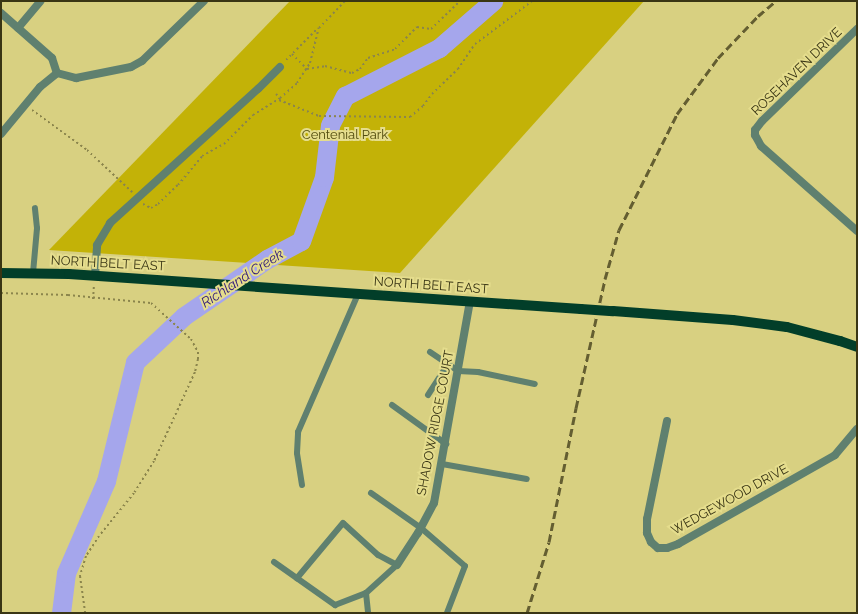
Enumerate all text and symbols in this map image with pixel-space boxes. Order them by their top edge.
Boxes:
street label: ROSEHAVEN DRIVE [749,25,845,119]
park label: Centenial Park [302,127,388,143]
water label: Richland Creek [198,245,286,311]
street label: NORTH BELT EAST [50,253,166,275]
street label: NORTH BELT EAST [373,274,489,298]
street label: SHADOW RIDGE COURT [414,349,458,497]
street label: WEDGEWOOD DRIVE [669,461,791,539]

